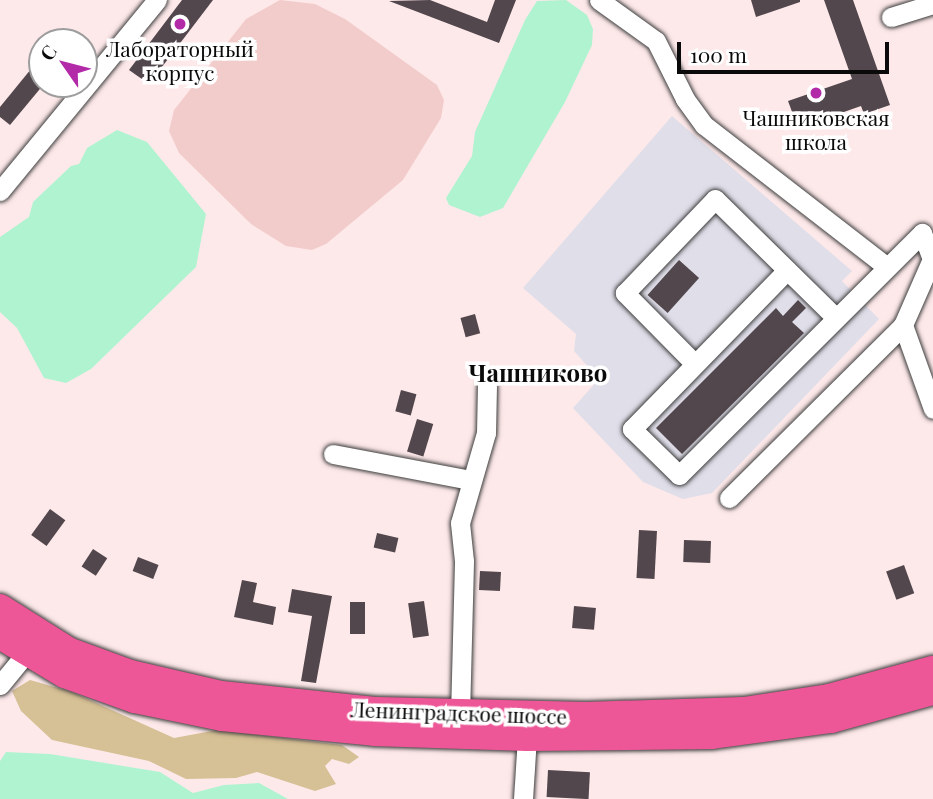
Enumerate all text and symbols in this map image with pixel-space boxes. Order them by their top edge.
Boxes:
marker: Лабораторный корпус [172,16,188,32]
north arrow [28,28,98,98]
scale bar [681,28,893,72]
place label: Лабораторный корпус [106,35,254,85]
text: С [33,39,62,65]
text: 100 m [690,40,747,68]
marker: Чашниковская школа [808,85,824,101]
place label: Чашниковская школа [743,104,889,154]
district label: Чашниково [469,359,607,387]
street label: Ленинградское шоссе [350,696,568,728]

